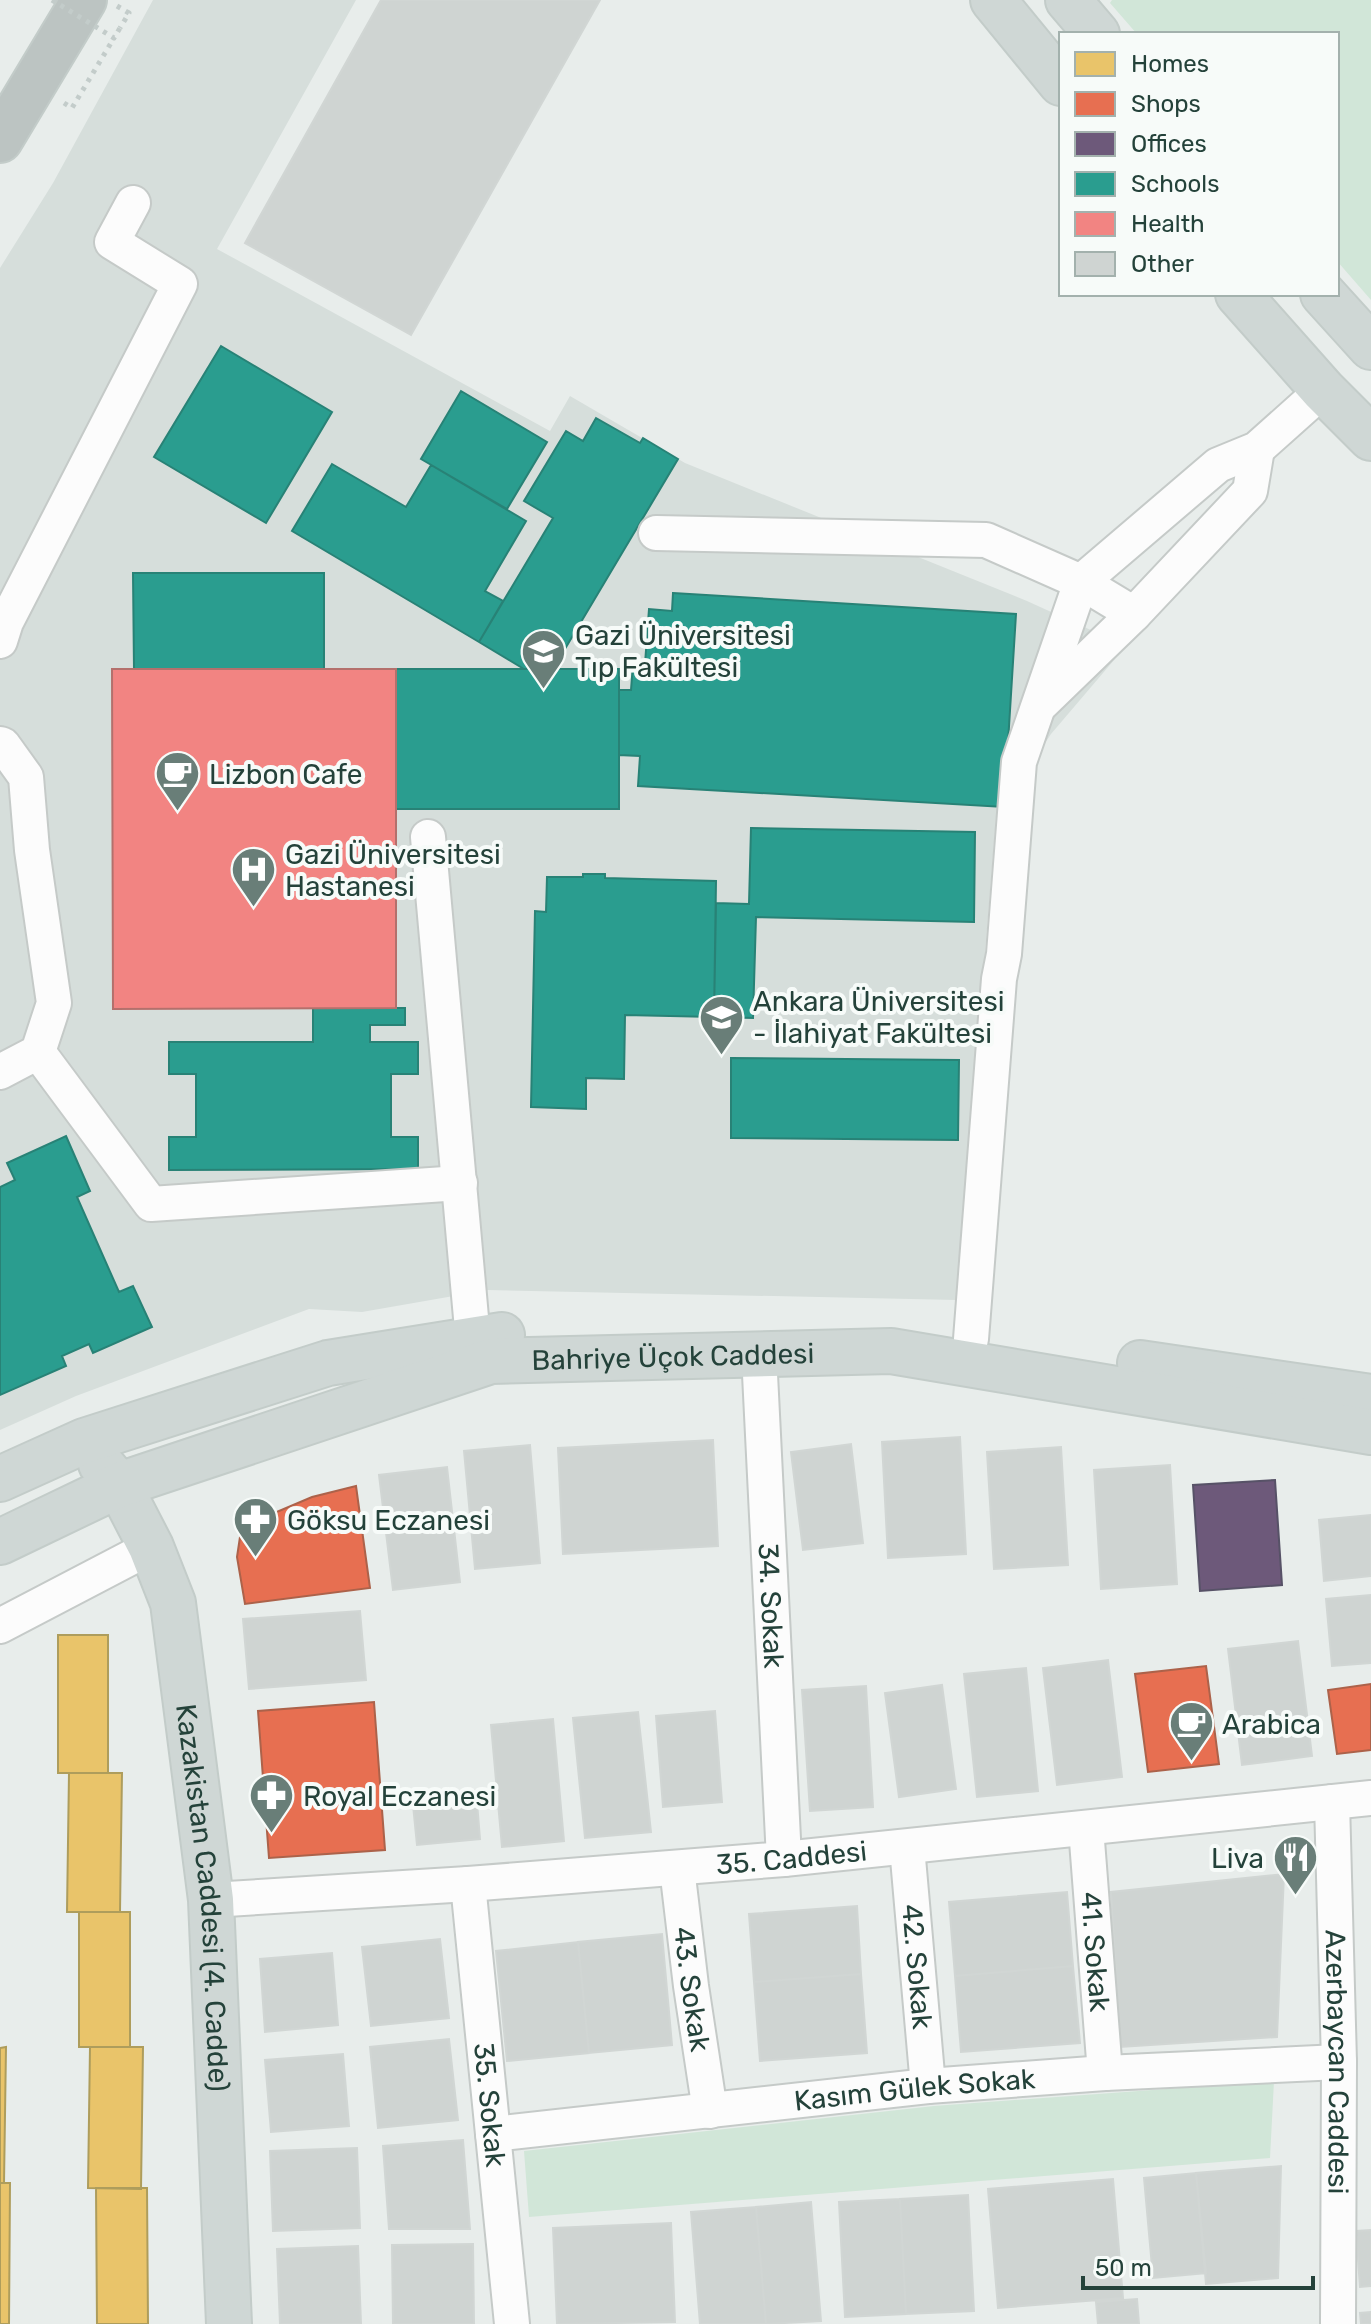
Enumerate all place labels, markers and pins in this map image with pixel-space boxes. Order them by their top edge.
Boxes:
place label: Gazi Üniversitesi Tıp Fakültesi [575,619,791,684]
school or university icon: Gazi Üniversitesi Tıp Fakültesi [520,627,568,690]
cafe icon: Lizbon Cafe [154,750,202,813]
place label: Lizbon Cafe [209,758,363,791]
place label: Gazi Üniversitesi Hastanesi [285,838,501,903]
hospital icon: Gazi Üniversitesi Hastanesi [230,846,278,909]
place label: Ankara Üniversitesi - İlahiyat Fakültesi [753,985,1005,1050]
school or university icon: Ankara Üniversitesi - İlahiyat Fakültesi [698,993,746,1056]
pharmacy icon: Göksu Eczanesi [232,1496,280,1559]
place label: Göksu Eczanesi [287,1504,490,1537]
cafe icon: Arabica [1167,1700,1215,1763]
place label: Arabica [1222,1708,1321,1741]
pharmacy icon: Royal Eczanesi [248,1772,296,1835]
place label: Royal Eczanesi [303,1780,496,1813]
restaurant icon: Liva [1271,1834,1319,1897]
place label: Liva [1211,1842,1264,1875]

